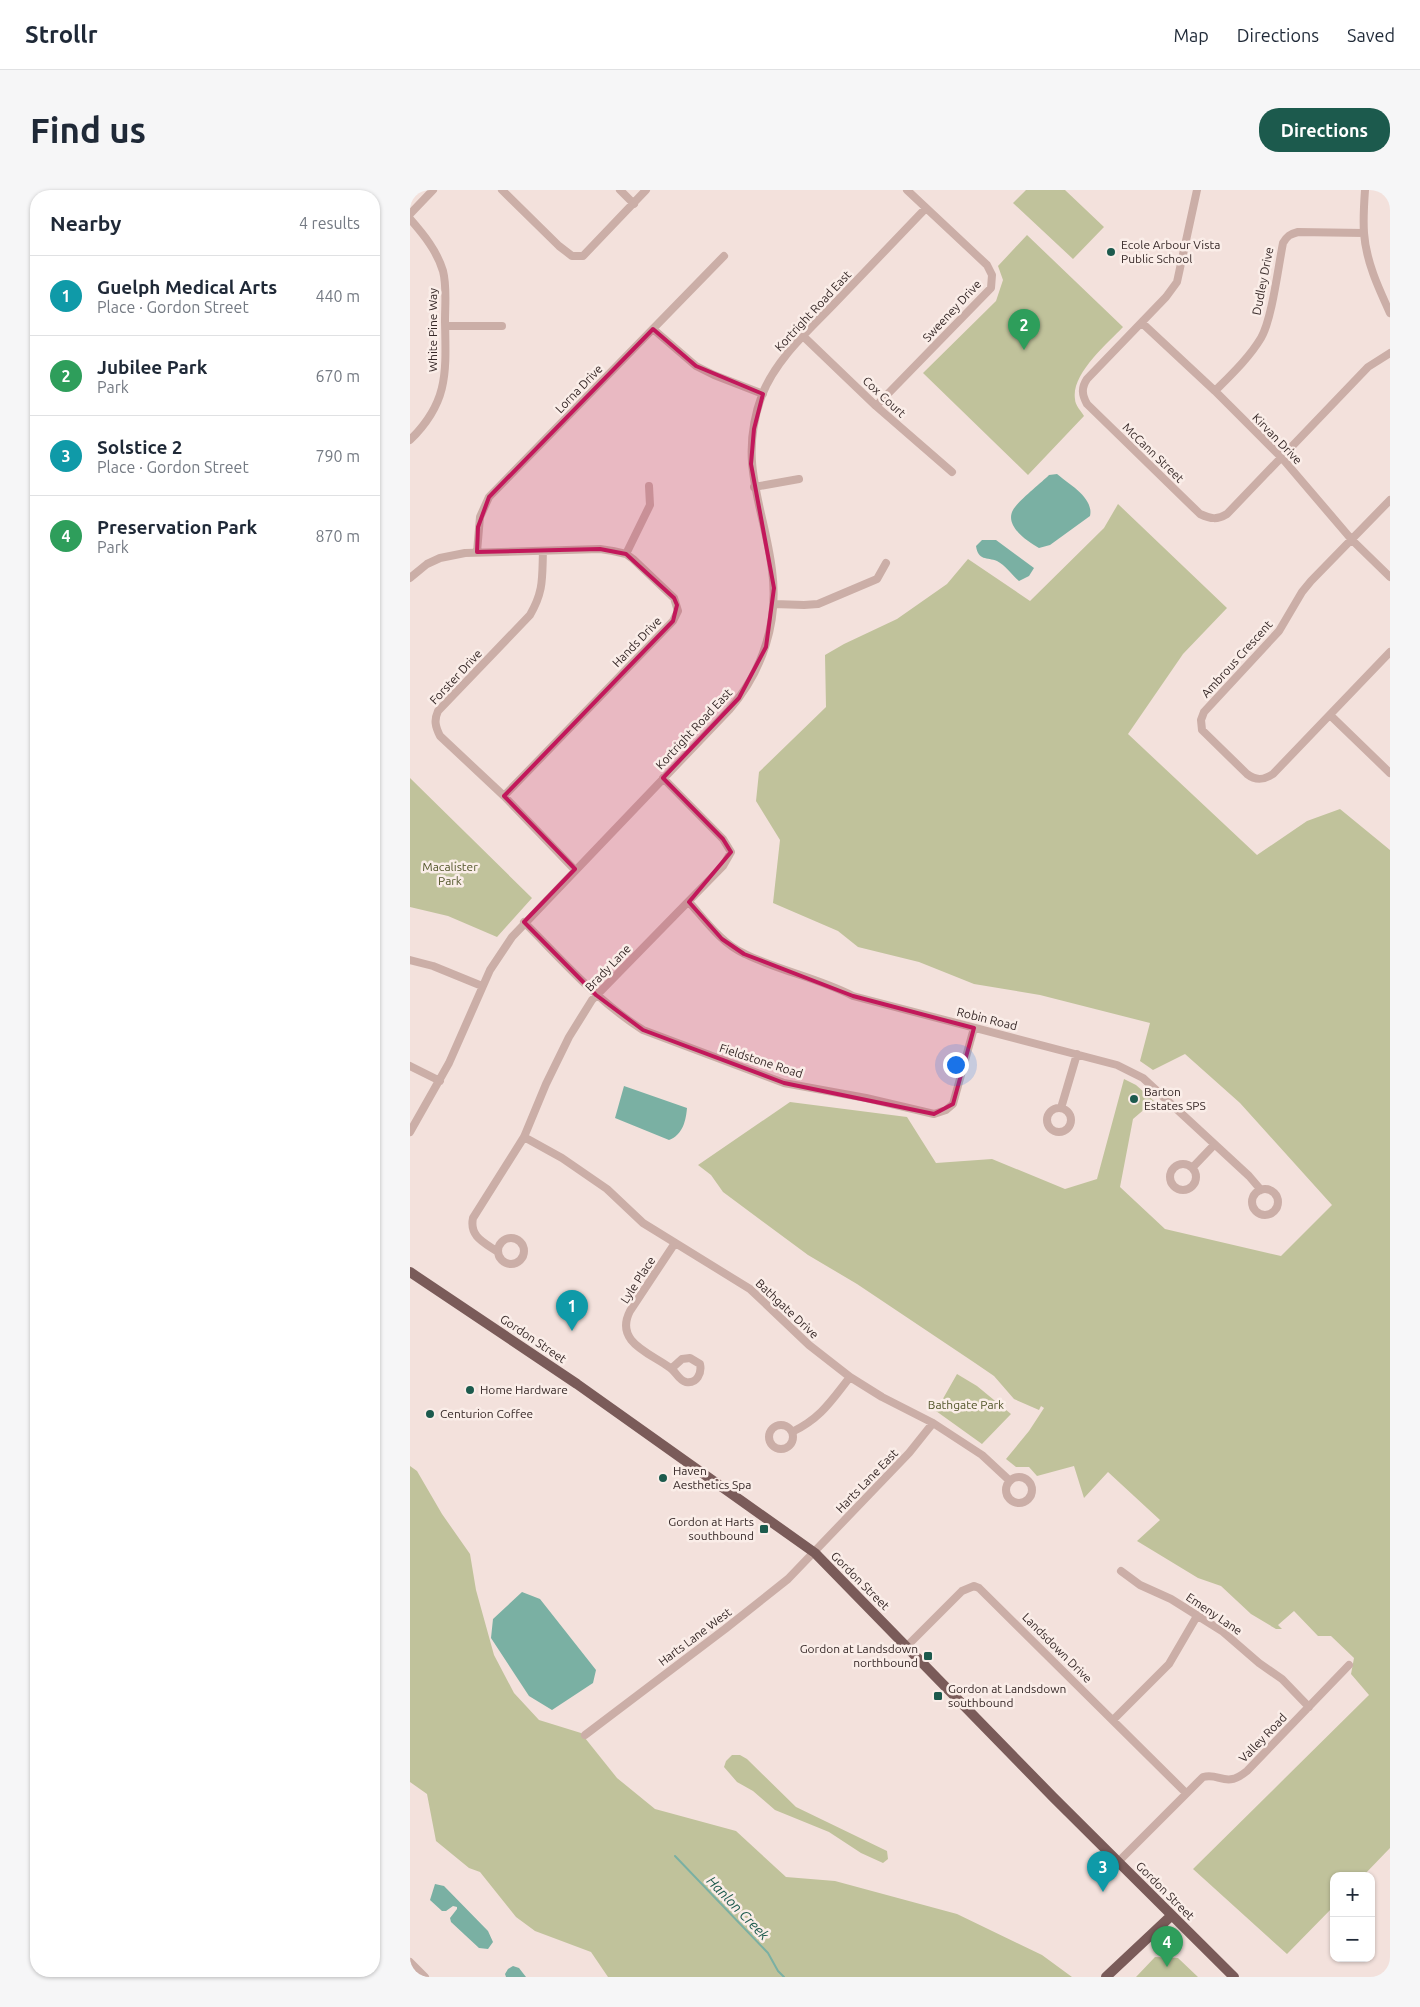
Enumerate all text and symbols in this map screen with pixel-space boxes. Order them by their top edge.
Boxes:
text: Strollr [25,21,98,48]
text: Map [1173,25,1209,45]
text: Directions [1237,25,1319,45]
text: Saved [1347,25,1395,45]
button: Directions [1259,108,1390,152]
text: Find us [30,110,146,150]
text: Nearby [50,211,121,235]
text: 4 results [299,214,360,232]
place label: Ecole Arbour Vista Public School [1121,238,1220,265]
marker: Ecole Arbour Vista Public School [1105,246,1117,258]
street label: Dudley Drive [1250,246,1275,316]
street label: Kortright Road East [772,268,853,354]
text: Guelph Medical Arts [97,276,277,298]
street label: Sweeney Drive [920,277,983,344]
text: 1 [61,287,71,305]
text: 440 m [315,287,360,305]
street label: White Pine Way [426,288,439,372]
text: Place · Gordon Street [97,298,249,316]
pin: 2 [1008,309,1040,350]
text: Jubilee Park [97,356,207,378]
street label: Lorna Drive [552,362,605,415]
text: 2 [61,367,71,385]
text: 670 m [315,367,360,385]
street label: Cox Court [860,374,909,420]
text: Park [97,378,129,396]
street label: Kirvan Drive [1250,411,1305,467]
street label: McCann Street [1120,420,1187,485]
text: Solstice 2 [97,436,183,458]
text: 3 [61,447,71,465]
text: 790 m [315,447,360,465]
text: Place · Gordon Street [97,458,249,476]
text: Preservation Park [97,516,257,538]
text: 4 [61,527,71,545]
text: 870 m [315,527,360,545]
text: Park [97,538,129,556]
street label: Hands Drive [609,614,664,669]
street label: Ambrous Crescent [1199,617,1275,700]
street label: Forster Drive [427,647,484,707]
street label: Kortright Road East [653,686,734,772]
park label: Macalister Park [422,860,478,887]
street label: Brady Lane [582,942,633,994]
street label: Robin Road [956,1005,1019,1032]
street label: Fieldstone Road [718,1041,804,1080]
your location [943,1052,969,1078]
place label: Barton Estates SPS [1144,1085,1206,1112]
marker: Barton Estates SPS [1128,1093,1140,1105]
street label: Lyle Place [618,1254,657,1305]
street label: Bathgate Drive [753,1276,821,1341]
pin: 1 [556,1290,588,1331]
street label: Gordon Street [498,1312,569,1366]
place label: Home Hardware [480,1383,568,1396]
marker: Home Hardware [464,1384,476,1396]
park label: Bathgate Park [928,1398,1004,1411]
place label: Centurion Coffee [440,1407,533,1420]
marker: Centurion Coffee [424,1408,436,1420]
street label: Harts Lane East [833,1446,900,1515]
place label: Haven Aesthetics Spa [673,1464,751,1491]
marker: Haven Aesthetics Spa [657,1472,669,1484]
place label: Gordon at Harts southbound [668,1515,754,1542]
marker: Gordon at Harts southbound [758,1523,770,1535]
street label: Gordon Street [829,1549,892,1613]
street label: Emeny Lane [1184,1590,1245,1637]
street label: Harts Lane West [656,1605,734,1668]
street label: Landsdown Drive [1020,1610,1095,1685]
place label: Gordon at Landsdown northbound [800,1642,918,1669]
marker: Gordon at Landsdown northbound [922,1650,934,1662]
place label: Gordon at Landsdown southbound [948,1682,1066,1709]
marker: Gordon at Landsdown southbound [932,1690,944,1702]
street label: Valley Road [1236,1711,1289,1765]
pin: 3 [1087,1851,1119,1892]
street label: Gordon Street [1134,1859,1197,1923]
map controls [1330,1872,1375,1962]
button: + [1330,1872,1375,1917]
water label: Hanlon Creek [704,1873,773,1944]
button: − [1330,1917,1375,1962]
pin: 4 [1151,1926,1183,1967]

